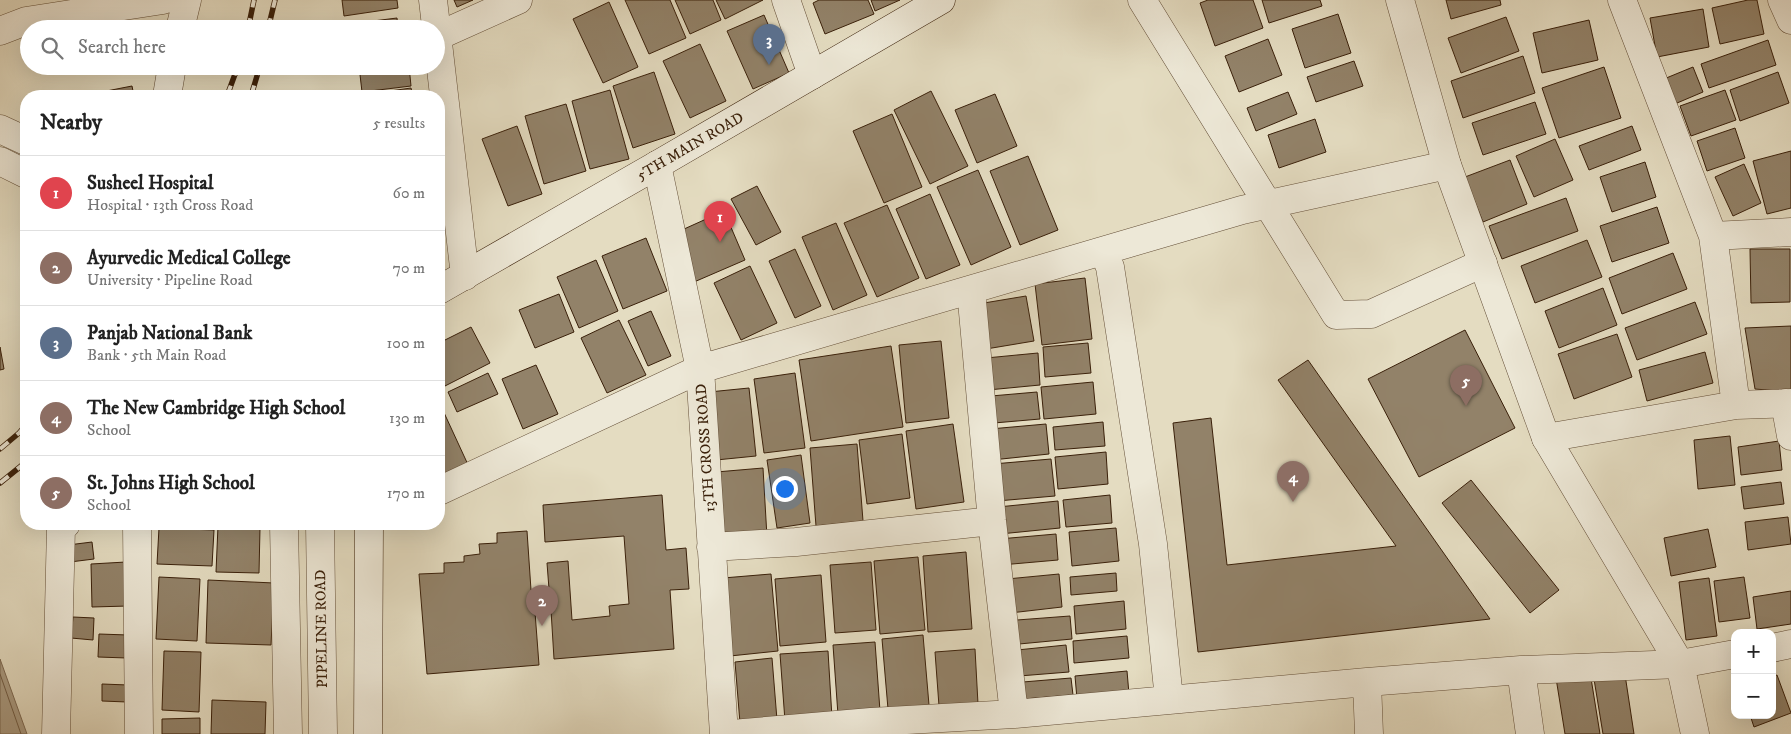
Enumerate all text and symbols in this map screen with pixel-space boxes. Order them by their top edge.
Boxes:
search box [20,20,445,75]
pin: 3 [753,24,785,65]
icon: search [38,34,66,62]
text: Search here [78,36,166,59]
street label: 5TH MAIN ROAD [633,108,747,185]
text: Nearby [40,110,102,136]
text: 5 results [373,113,425,133]
text: Susheel Hospital [87,172,213,195]
text: 1 [53,183,59,203]
text: 60 m [393,183,425,203]
text: Hospital · 13th Cross Road [87,195,253,215]
pin: 1 [704,201,736,242]
text: Ayurvedic Medical College [87,247,291,270]
text: 2 [52,258,60,278]
text: 70 m [393,258,425,278]
text: University · Pipeline Road [87,270,252,290]
text: Panjab National Bank [87,322,252,345]
text: 3 [53,333,59,353]
text: 100 m [387,333,425,353]
text: Bank · 5th Main Road [87,345,226,365]
pin: 5 [1450,365,1482,406]
street label: 13TH CROSS ROAD [692,383,719,513]
text: The New Cambridge High School [87,397,345,420]
text: 4 [51,408,61,428]
text: 130 m [389,408,425,428]
text: School [87,420,131,440]
pin: 4 [1277,461,1309,502]
text: St. Johns High School [87,472,255,495]
your location [772,476,798,502]
text: 5 [52,483,60,503]
text: 170 m [387,483,425,503]
text: School [87,495,131,515]
street label: PIPELINE ROAD [311,570,332,688]
pin: 2 [526,585,558,626]
map controls [1731,629,1776,719]
button: + [1731,629,1776,674]
button: − [1731,674,1776,719]

